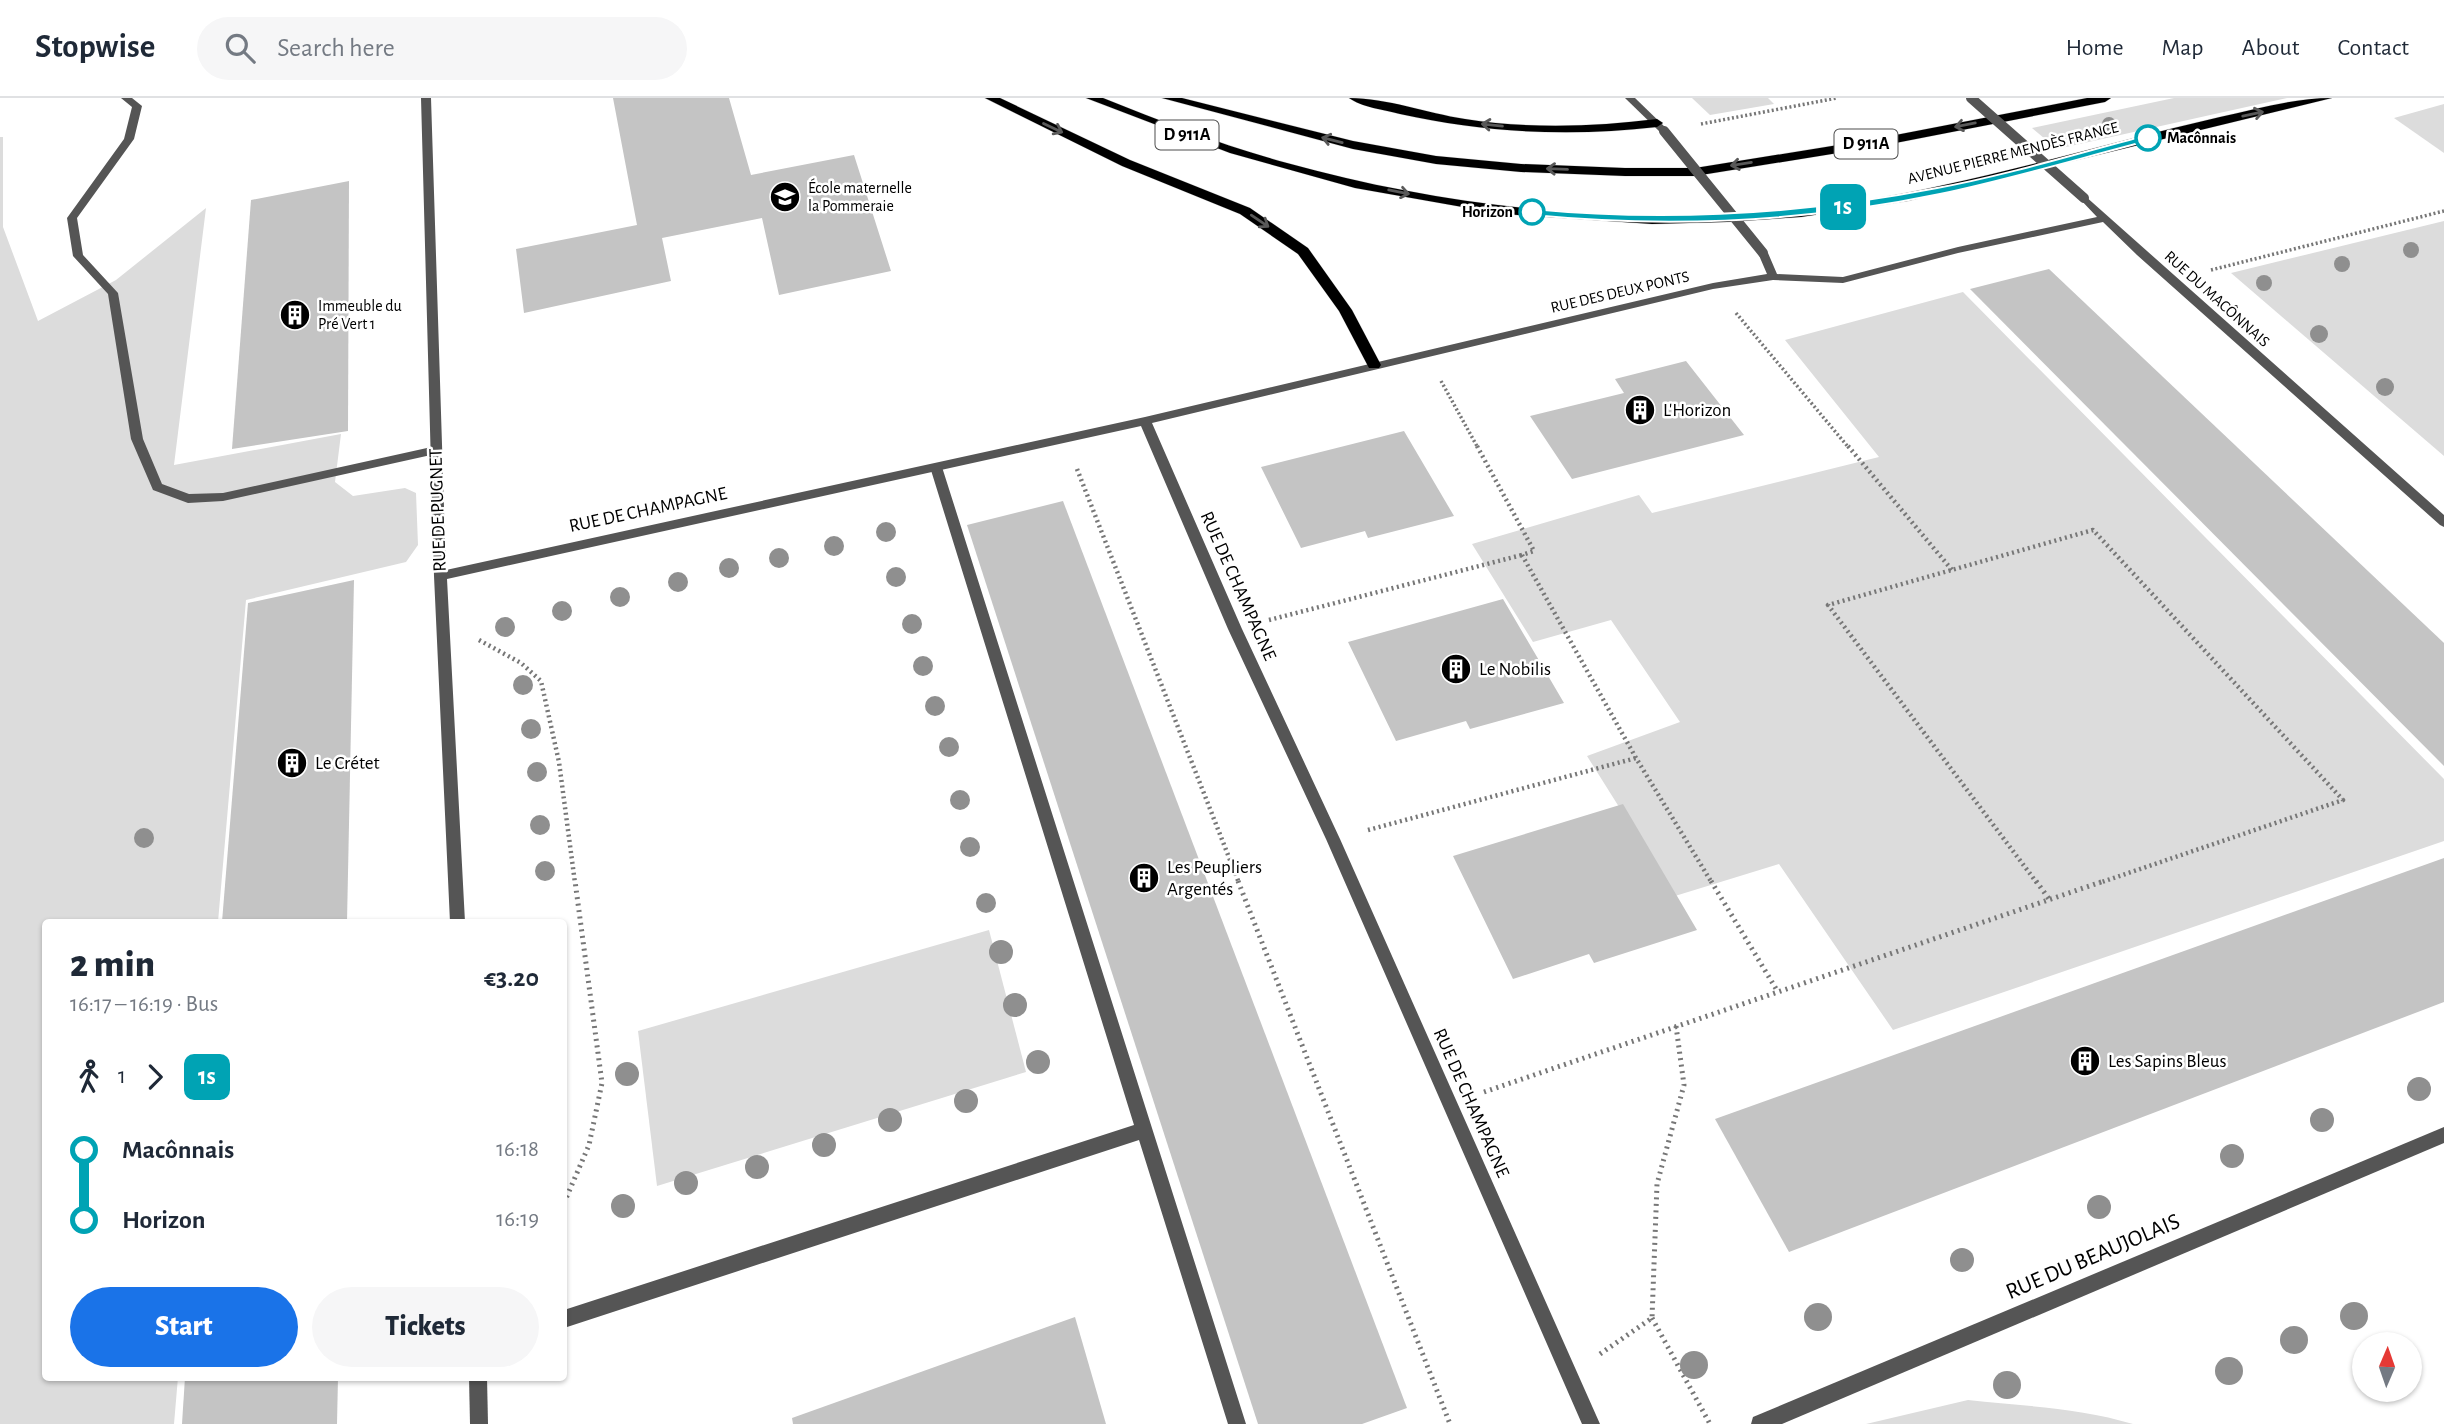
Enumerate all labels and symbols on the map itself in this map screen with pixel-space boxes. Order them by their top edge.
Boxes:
one-way arrow [2241,107,2264,121]
street label: AVENUE PIERRE MENDÈS FRANCE [1905,117,2120,187]
one-way arrow [1481,118,1503,131]
one-way arrow [1954,119,1977,132]
road number: D 911A [1156,120,1218,150]
one-way arrow [1042,122,1063,135]
marker: Macônnais [2135,125,2161,151]
road number: D 911A [1834,130,1898,158]
place label: Macônnais [2167,130,2236,146]
one-way arrow [1321,133,1344,146]
one-way arrow [1730,158,1753,171]
one-way arrow [1546,163,1569,176]
place label: École maternelle la Pommeraie [808,178,912,214]
school or university icon: École maternelle la Pommeraie [768,180,802,214]
line badge: 1s [1812,184,1874,230]
one-way arrow [1387,185,1410,199]
marker: Horizon [1519,199,1545,225]
place label: Horizon [1462,204,1513,220]
one-way arrow [1250,214,1269,228]
street label: RUE DU MACÔNNAIS [2161,246,2274,350]
street label: RUE DES DEUX PONTS [1549,268,1691,316]
building icon: Immeuble du Pré Vert 1 [278,298,312,332]
place label: Immeuble du Pré Vert 1 [318,298,402,332]
building icon: L'Horizon [1623,393,1657,427]
place label: L'Horizon [1663,401,1731,420]
street label: RUE DE PUGNET [426,448,450,572]
street label: RUE DE CHAMPAGNE [567,484,729,536]
street label: RUE DE CHAMPAGNE [1197,509,1279,663]
building icon: Le Nobilis [1439,652,1473,686]
place label: Le Nobilis [1479,660,1551,679]
building icon: Le Crétet [275,746,309,780]
place label: Le Crétet [315,754,380,773]
place label: Les Peupliers Argentés [1167,858,1262,899]
building icon: Les Peupliers Argentés [1127,861,1161,895]
street label: RUE DE CHAMPAGNE [1430,1026,1512,1180]
building icon: Les Sapins Bleus [2068,1044,2102,1078]
place label: Les Sapins Bleus [2108,1052,2227,1071]
street label: RUE DU BEAUJOLAIS [2003,1210,2183,1304]
north arrow [2352,1332,2422,1402]

